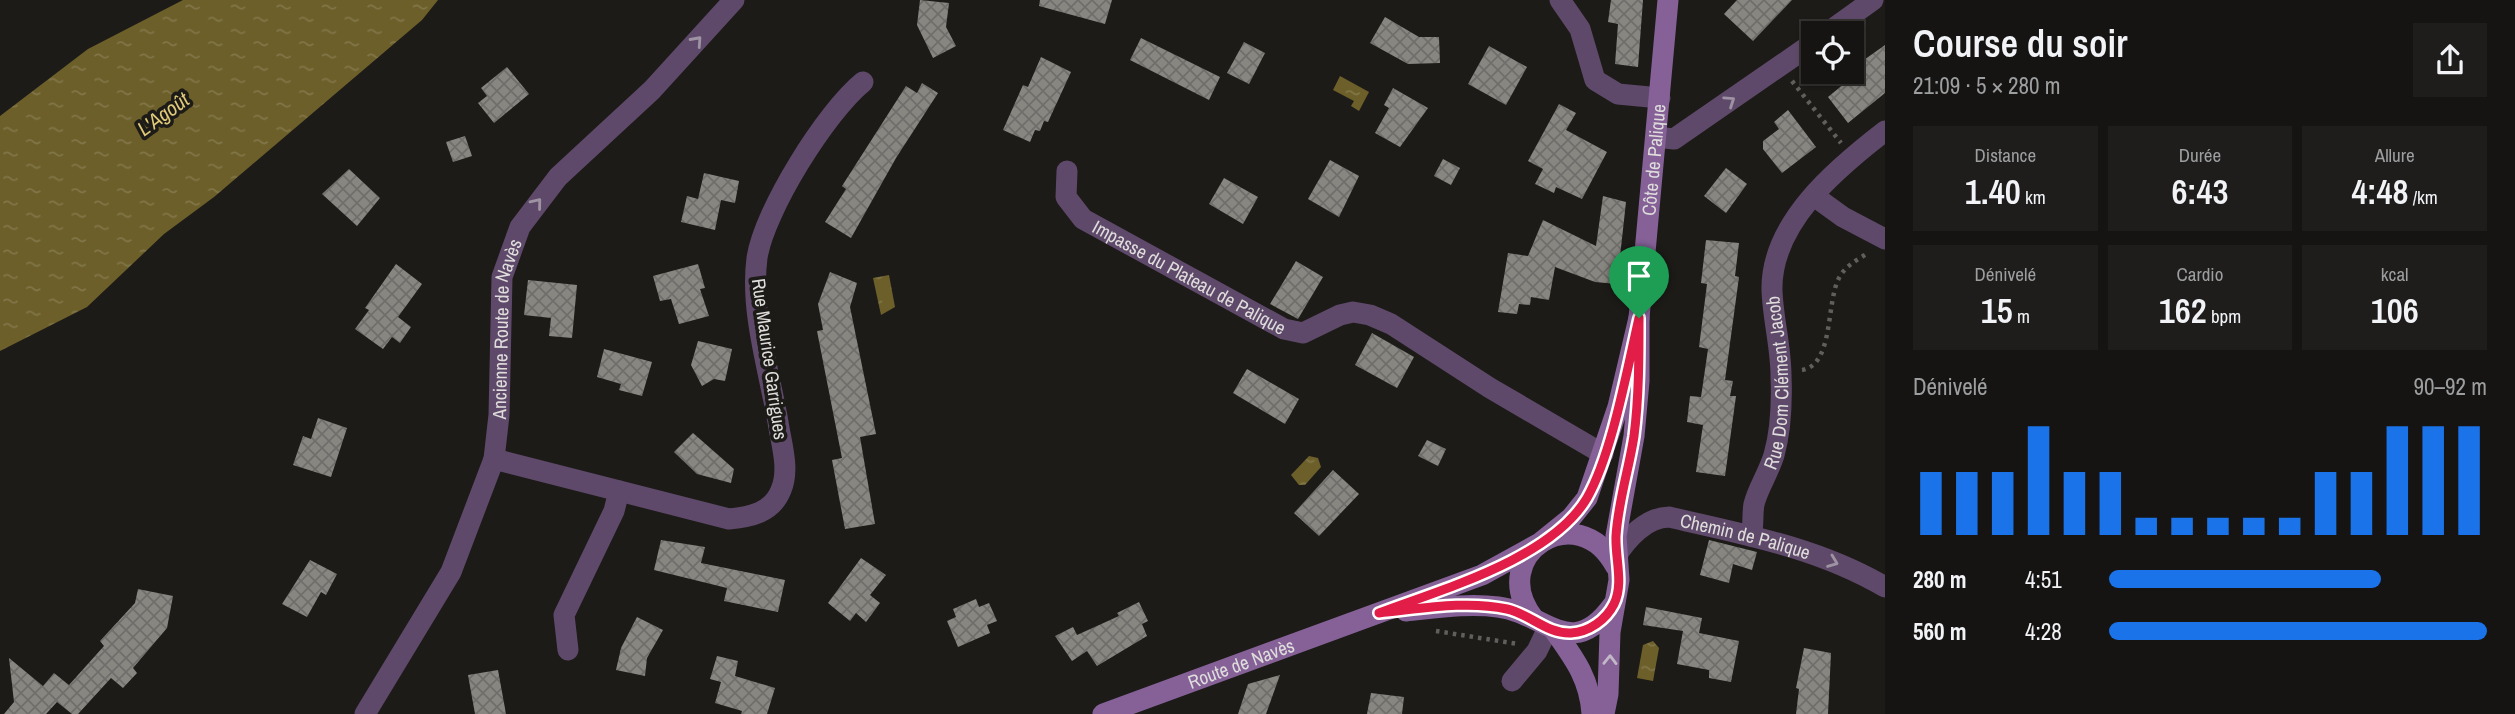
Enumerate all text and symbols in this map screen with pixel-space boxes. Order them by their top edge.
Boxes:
text: Course du soir [1913,18,2128,69]
map controls [1801,21,1864,84]
button: locate [1801,21,1864,84]
button: share [2413,23,2487,97]
one-way arrow [688,36,701,49]
text: 21:09 · 5 × 280 m [1913,70,2060,101]
water label: L'Agoût [131,85,196,143]
one-way arrow [1722,96,1735,109]
street label: Côte de Palique [1635,103,1671,217]
text: Distance [1975,142,2036,168]
text: Durée [2179,142,2221,168]
text: Allure [2375,142,2415,168]
text: 1.40 [1965,168,2021,215]
text: 6:43 [2172,168,2228,215]
text: 4:48 [2351,168,2408,215]
text: km [2021,184,2046,210]
text: /km [2408,184,2438,210]
one-way arrow [529,198,542,210]
street label: Impasse du Plateau de Palique [1088,214,1291,341]
street label: Ancienne Route de Navès [486,235,528,421]
pin [1609,246,1669,318]
icon: arrive [1620,257,1658,295]
text: Dénivelé [1975,261,2036,287]
text: Cardio [2177,261,2223,287]
text: kcal [2381,261,2409,287]
street label: Rue Maurice Garrigues [746,277,794,442]
text: 15 [1981,287,2013,334]
text: 162 [2159,287,2207,334]
text: 106 [2371,287,2419,334]
street label: Rue Dom Clément Jacob [1757,295,1794,473]
text: m [2013,303,2030,329]
text: bpm [2207,303,2241,329]
text: Dénivelé [1913,371,1987,402]
text: 90–92 m [2414,371,2487,402]
street label: Chemin de Palique [1678,507,1814,565]
one-way arrow [1827,554,1839,568]
text: 280 m [1913,564,1966,595]
text: 4:51 [2025,564,2062,595]
text: 560 m [1913,616,1966,647]
text: 4:28 [2025,616,2062,647]
street label: Route de Navès [1184,632,1298,695]
one-way arrow [1602,654,1617,665]

